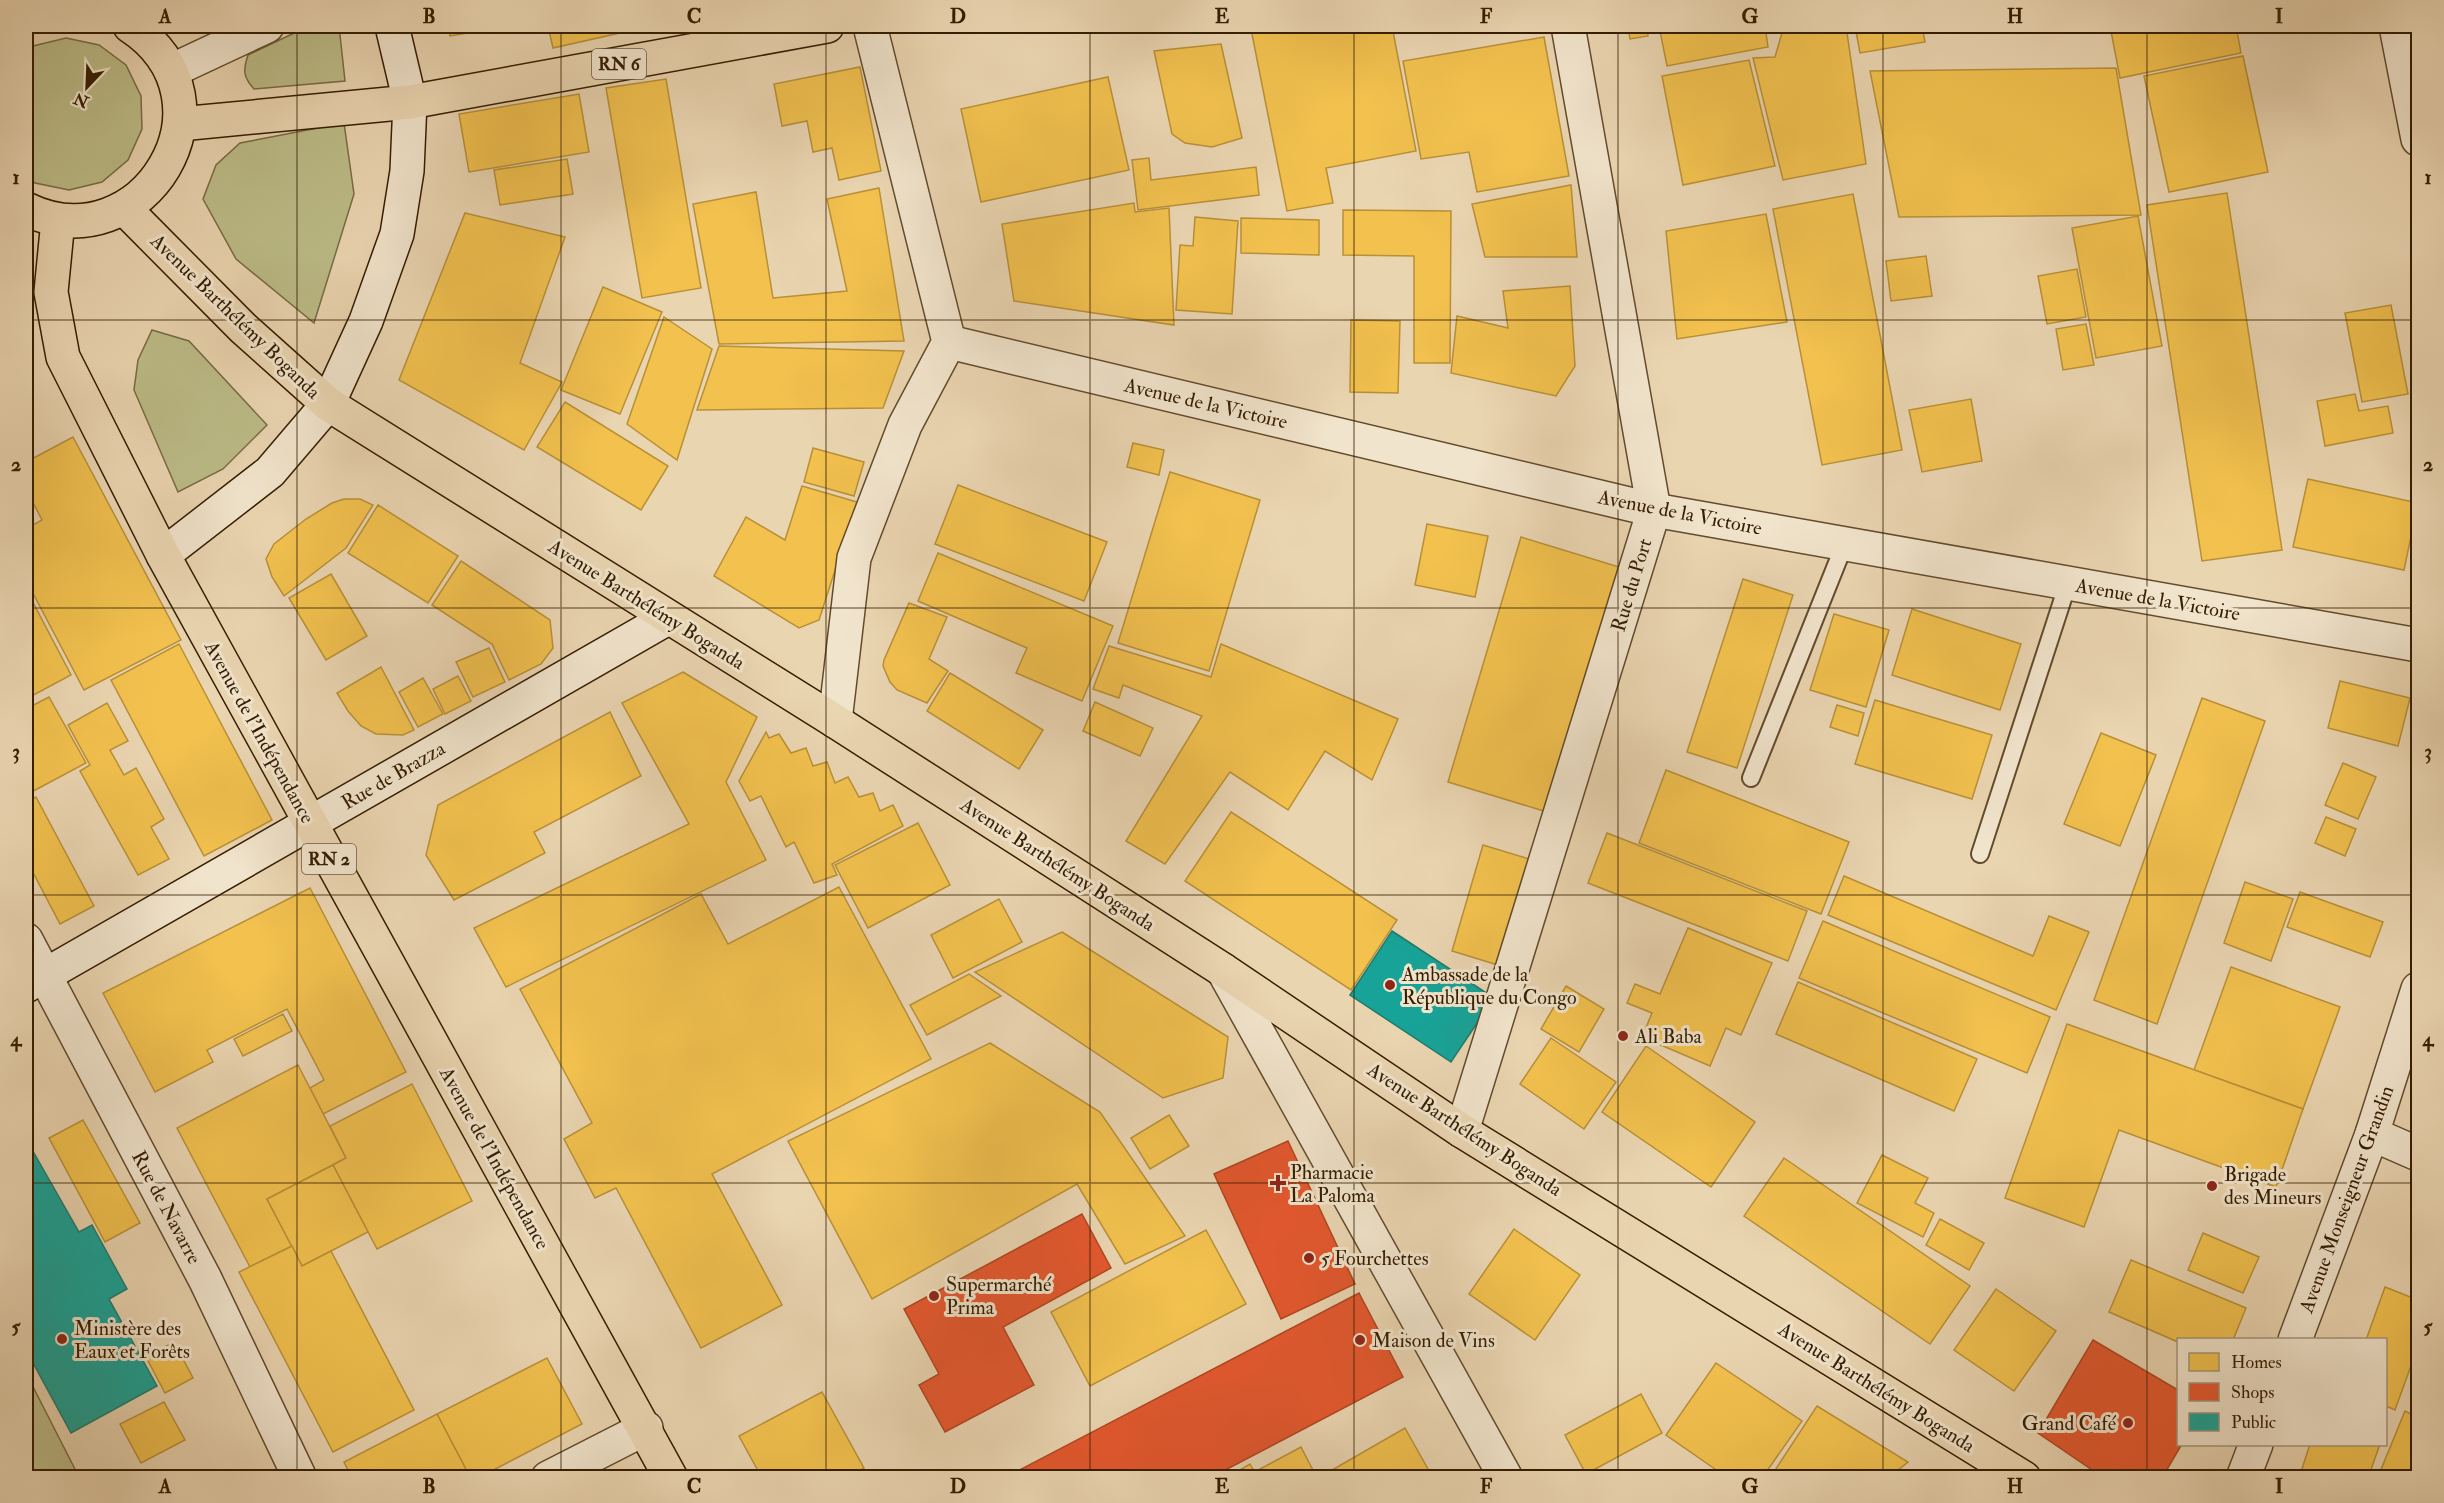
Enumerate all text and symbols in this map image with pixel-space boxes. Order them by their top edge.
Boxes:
text: A [158,4,172,29]
text: B [422,4,436,29]
text: C [687,4,701,29]
text: D [950,4,966,29]
text: E [1215,4,1230,29]
text: F [1480,4,1493,29]
text: G [1742,4,1759,29]
text: H [2007,4,2023,29]
text: I [2275,4,2283,29]
road number: RN 6 [592,49,646,79]
north arrow [57,57,117,117]
text: N [70,88,93,112]
text: 1 [12,165,20,190]
text: 1 [2424,165,2432,190]
street label: Avenue Barthélémy Boganda [145,228,327,405]
street label: Avenue de la Victoire [1121,372,1290,434]
text: 2 [11,452,21,477]
text: 2 [2423,452,2433,477]
street label: Avenue de la Victoire [1595,484,1764,541]
street label: Avenue Barthélémy Boganda [543,533,750,676]
street label: Rue du Port [1605,535,1658,635]
street label: Avenue de la Victoire [2073,573,2242,626]
street label: Avenue de l'Indépendance [198,636,320,828]
street label: Rue de Brazza [337,735,450,815]
text: 3 [12,739,20,764]
text: 3 [2424,739,2432,764]
street label: Avenue Barthélémy Boganda [955,792,1160,937]
road number: RN 2 [302,844,356,874]
place label: Ambassade de la République du Congo [1401,962,1577,1011]
marker: Ambassade de la République du Congo [1383,978,1397,992]
place label: Ali Baba [1634,1024,1703,1049]
text: 4 [10,1027,23,1052]
text: 4 [2422,1027,2435,1052]
marker: Ali Baba [1616,1029,1630,1043]
street label: Avenue Barthélémy Boganda [1362,1057,1567,1202]
street label: Avenue de l'Indépendance [433,1062,555,1254]
street label: Avenue Monseigneur Grandin [2293,1082,2399,1317]
street label: Rue de Navarre [126,1146,207,1268]
place label: Pharmacie La Paloma [1290,1160,1376,1208]
place label: Brigade des Mineurs [2224,1162,2321,1210]
marker: Pharmacie La Paloma [1271,1176,1285,1190]
marker: Brigade des Mineurs [2205,1179,2219,1193]
place label: 5 Fourchettes [1321,1246,1429,1271]
marker: 5 Fourchettes [1302,1251,1316,1265]
place label: Supermarché Prima [946,1272,1052,1320]
marker: Supermarché Prima [927,1289,941,1303]
text: 5 [12,1314,22,1339]
text: 5 [2424,1314,2434,1339]
place label: Ministère des Eaux et Forêts [74,1316,190,1364]
street label: Avenue Barthélémy Boganda [1773,1316,1980,1459]
place label: Maison de Vins [1372,1328,1495,1353]
marker: Ministère des Eaux et Forêts [55,1332,69,1346]
marker: Maison de Vins [1353,1333,1367,1347]
legend [2177,1338,2387,1446]
text: Homes [2231,1351,2282,1374]
text: Shops [2231,1381,2274,1404]
place label: Grand Café [2022,1411,2117,1436]
text: Public [2231,1411,2276,1434]
marker: Grand Café [2121,1416,2135,1430]
text: A [158,1474,172,1499]
text: B [422,1474,436,1499]
text: C [687,1474,701,1499]
text: D [950,1474,966,1499]
text: E [1215,1474,1230,1499]
text: F [1480,1474,1493,1499]
text: G [1742,1474,1759,1499]
text: H [2007,1474,2023,1499]
text: I [2275,1474,2283,1499]

